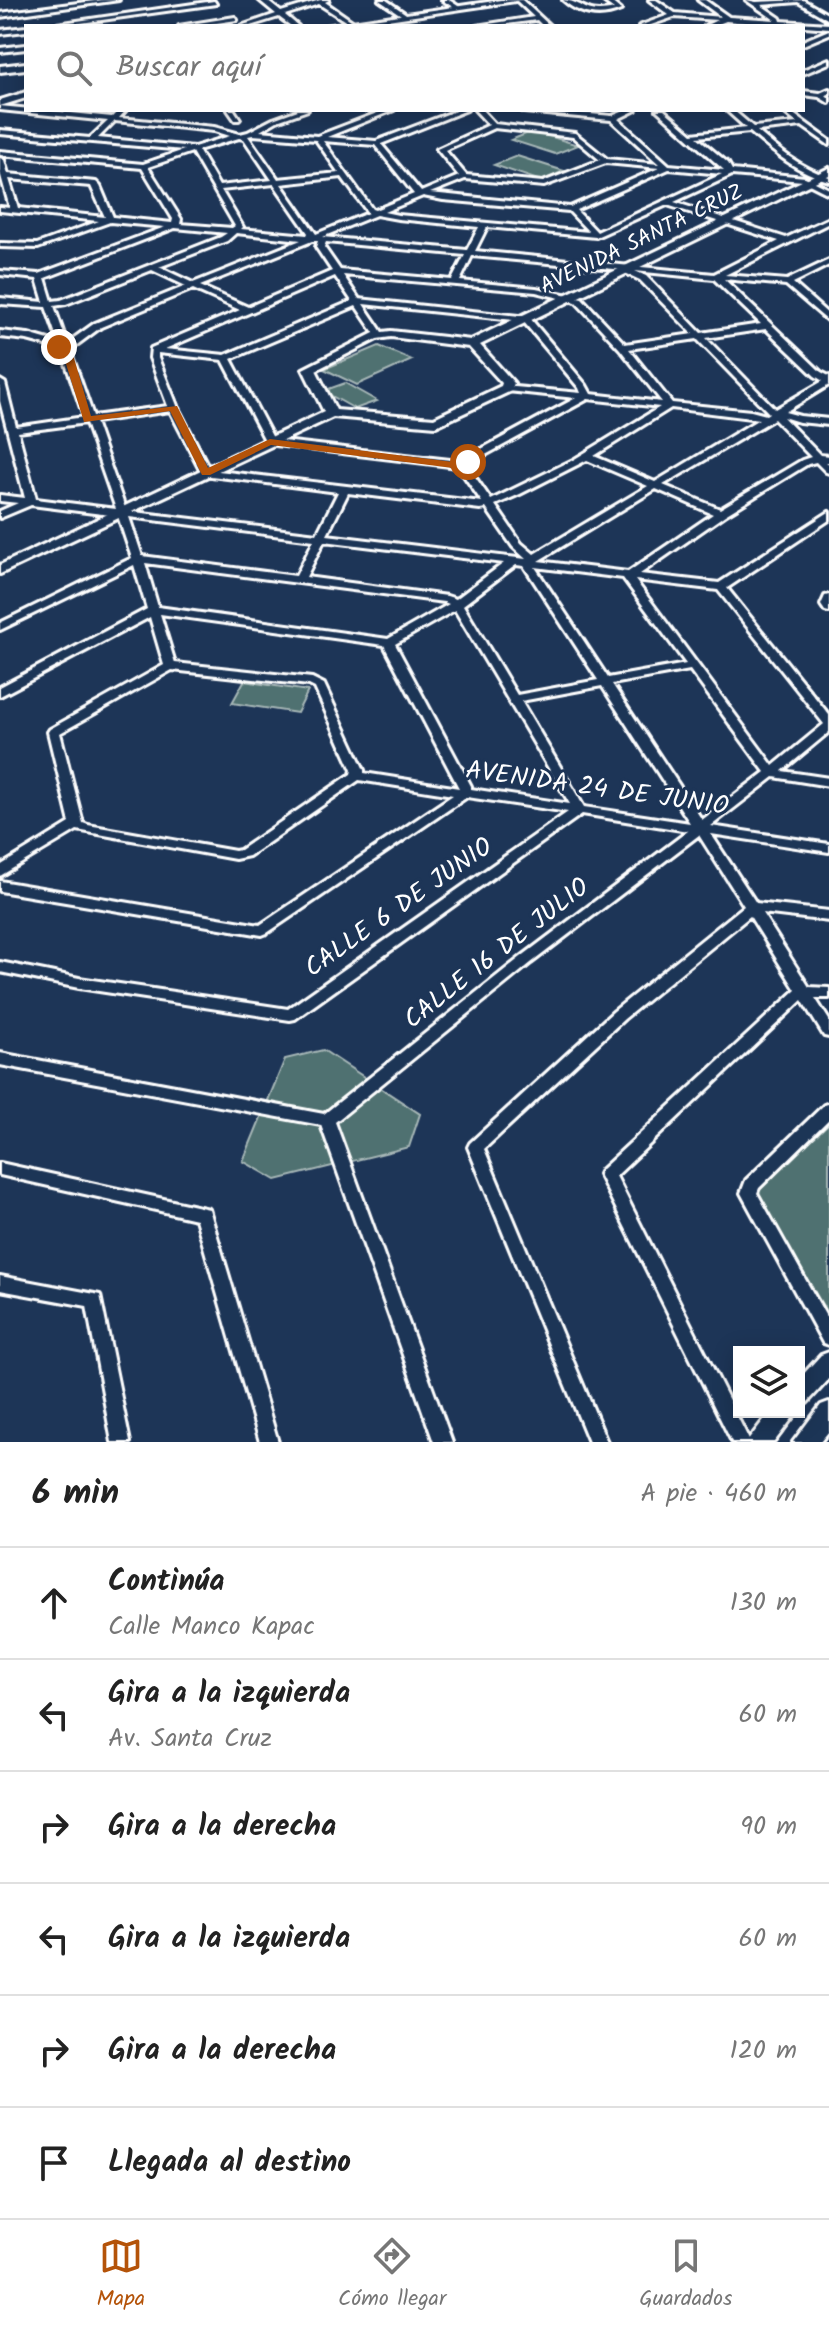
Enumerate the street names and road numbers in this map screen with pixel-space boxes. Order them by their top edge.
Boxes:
street label: AVENIDA SANTA CRUZ [534,175,750,305]
street label: AVENIDA 24 DE JUNIO [463,750,731,828]
street label: CALLE 6 DE JUNIO [296,827,502,989]
street label: CALLE 16 DE JULIO [395,868,599,1040]

